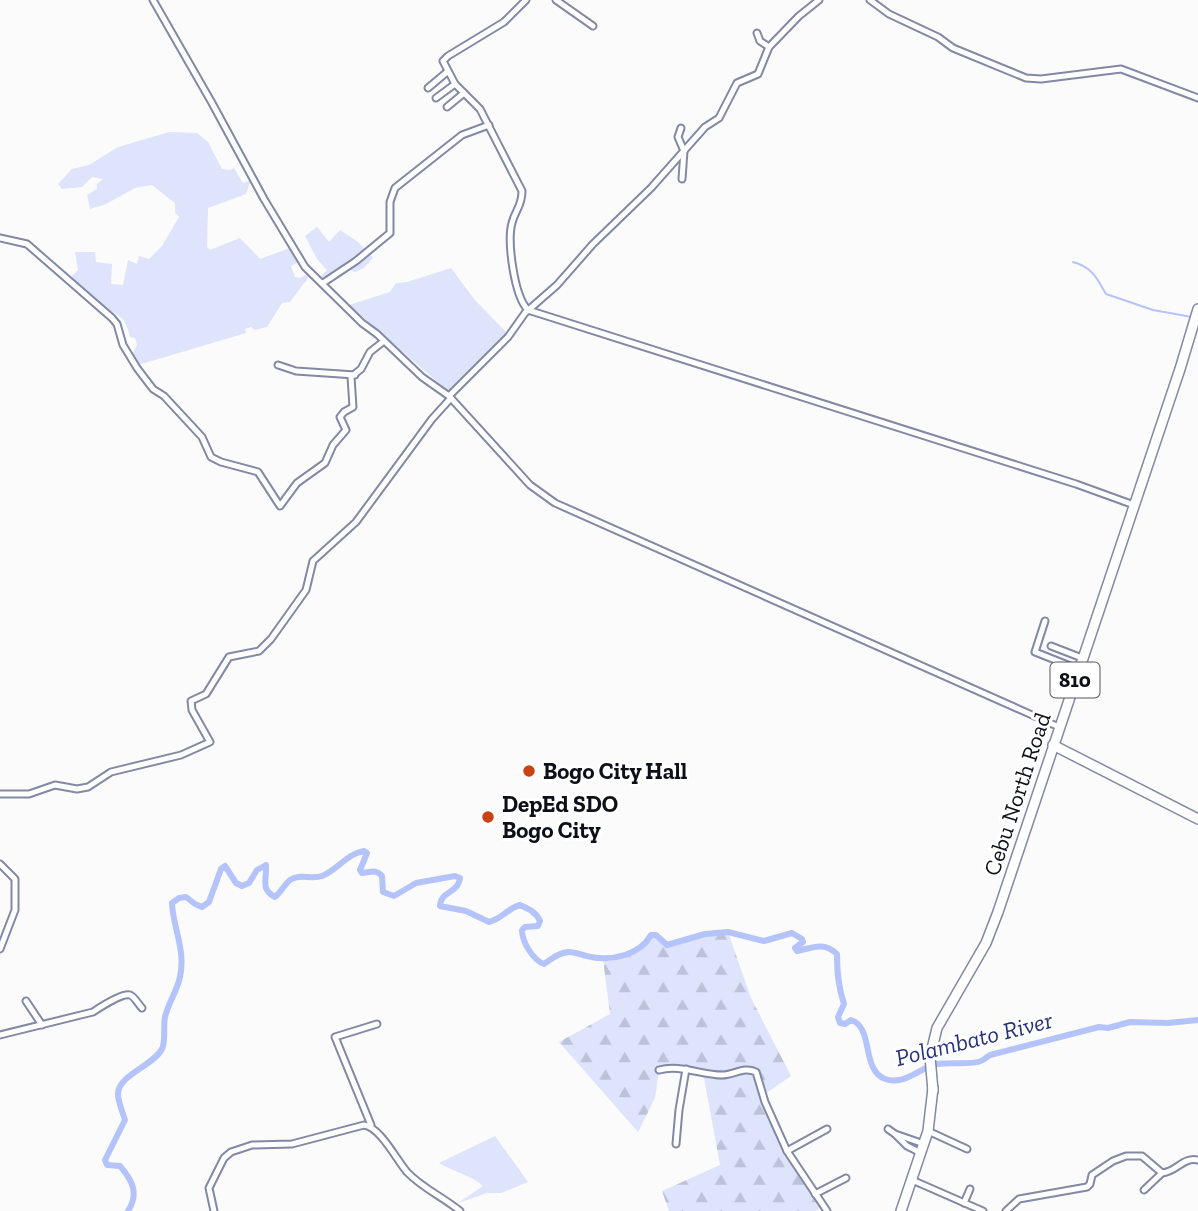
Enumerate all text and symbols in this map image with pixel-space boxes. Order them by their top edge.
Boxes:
road number: 810 [1050,662,1100,698]
street label: Cebu North Road [977,709,1057,879]
place label: Bogo City Hall [543,757,688,785]
marker: Bogo City Hall [521,763,537,779]
place label: DepEd SDO Bogo City [502,790,618,844]
marker: DepEd SDO Bogo City [480,809,496,825]
water label: Polambato River [892,1005,1056,1072]

